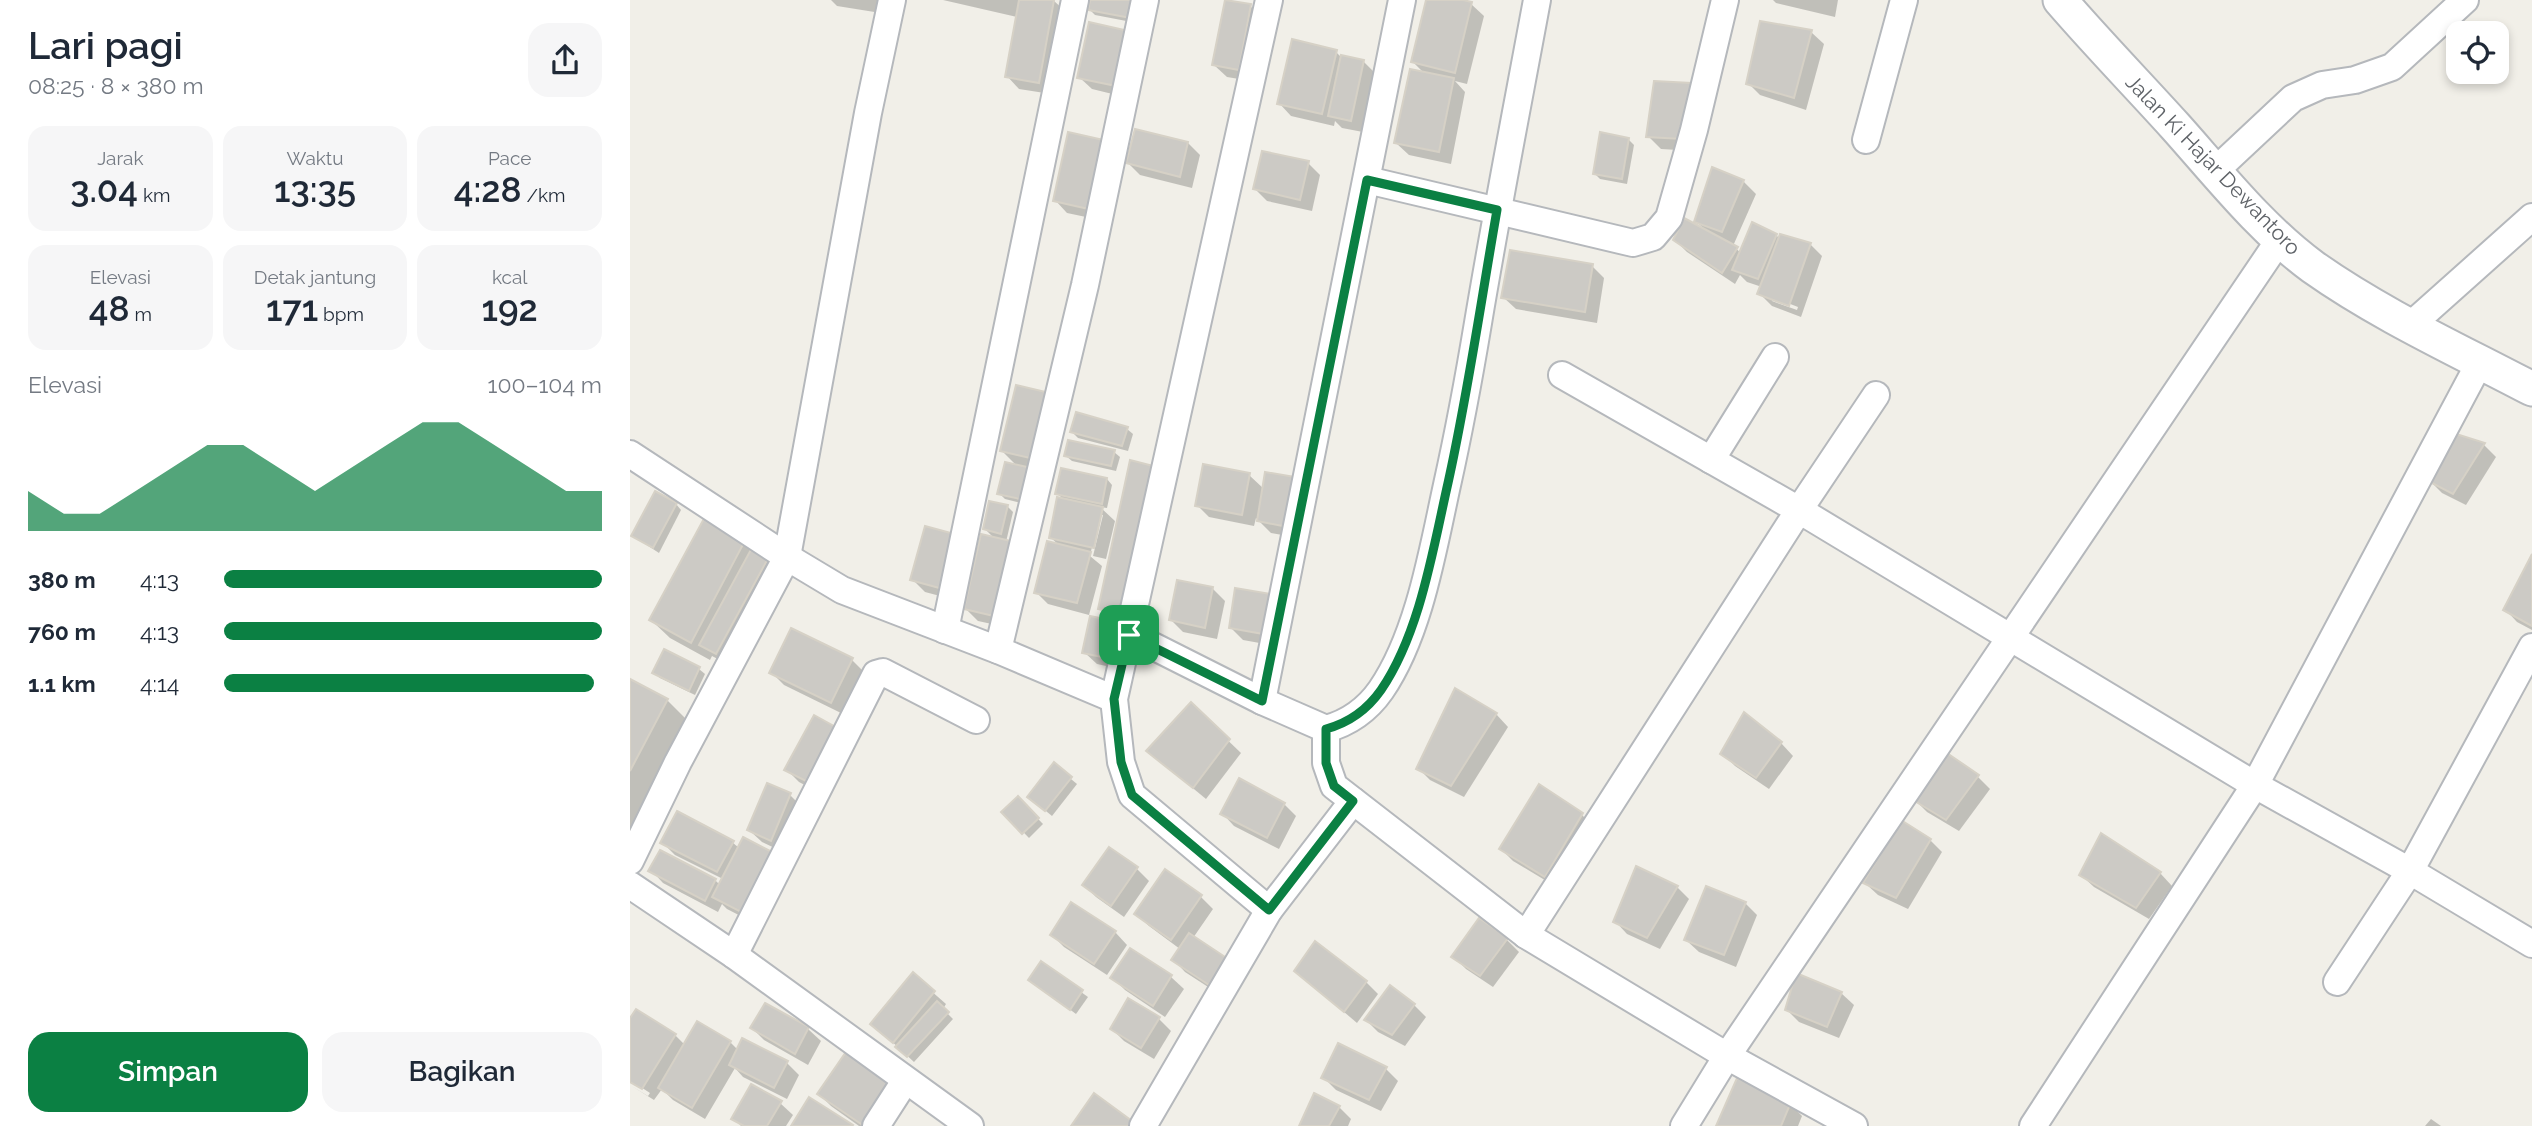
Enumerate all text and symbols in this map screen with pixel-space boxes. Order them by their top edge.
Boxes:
map controls [2446,21,2509,84]
button: locate [2446,21,2509,84]
text: Lari pagi [28,23,183,68]
button: share [528,23,602,97]
street label: Jalan Ki Hajar Dewantoro [2121,69,2306,260]
text: 08:25 · 8 × 380 m [28,72,204,99]
text: Jarak [97,147,144,169]
text: Waktu [287,147,343,169]
text: Pace [488,147,531,169]
text: 3.04 [70,169,138,210]
text: 13:35 [274,169,356,210]
text: 4:28 [454,169,522,210]
text: km [138,184,170,206]
text: /km [522,184,565,206]
text: Elevasi [90,266,151,288]
text: Detak jantung [254,266,376,288]
text: kcal [492,266,527,288]
text: 48 [89,288,130,329]
text: 171 [266,288,318,329]
text: 192 [482,288,538,329]
text: m [130,303,152,325]
text: bpm [318,303,364,325]
text: Elevasi [28,371,102,398]
text: 100–104 m [488,371,602,398]
text: 380 m [28,566,96,593]
text: 4:13 [140,566,179,593]
pin [1099,605,1159,665]
icon: arrive [1110,616,1148,654]
text: 760 m [28,618,96,645]
text: 4:13 [140,618,179,645]
text: 1.1 km [28,670,96,697]
text: 4:14 [140,670,179,697]
button: Simpan [28,1032,308,1112]
button: Bagikan [322,1032,602,1112]

